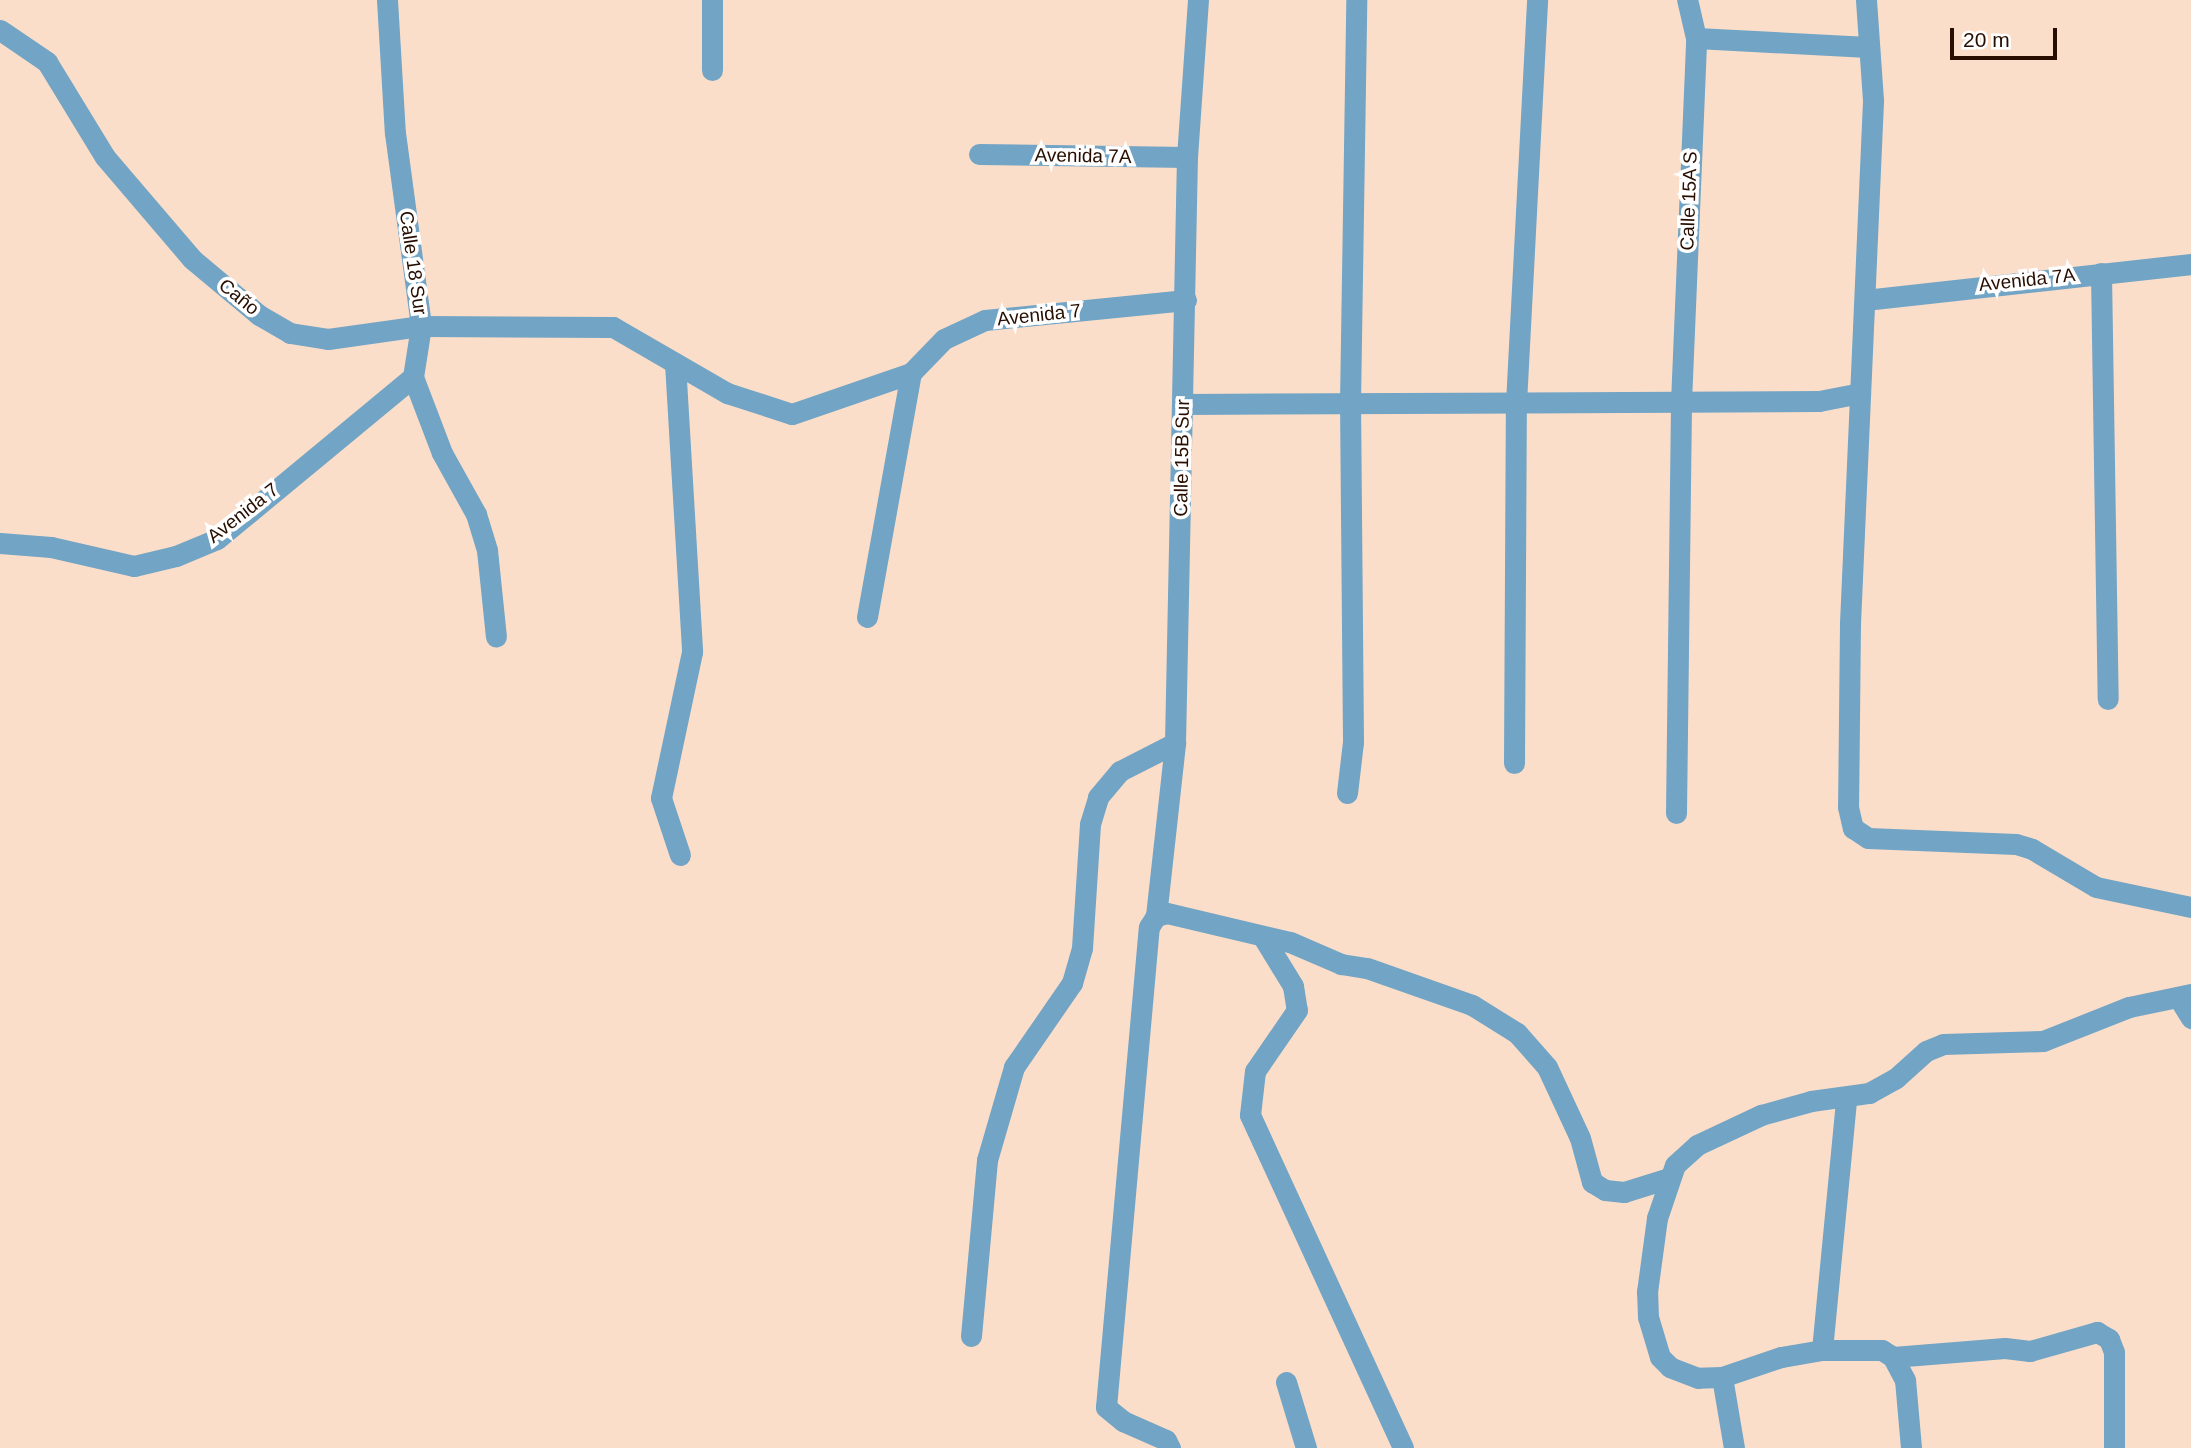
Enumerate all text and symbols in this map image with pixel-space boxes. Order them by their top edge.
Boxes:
scale bar [1953,14,2060,58]
text: 20 m [1963,28,2010,51]
street label: Avenida 7A [1034,144,1132,168]
street label: Calle 15A S [1676,150,1702,252]
street label: Calle 18 Sur [394,210,432,316]
street label: Avenida 7A [1978,264,2076,296]
street label: Caño [214,274,264,320]
street label: Avenida 7 [996,299,1082,331]
street label: Calle 15B Sur [1170,399,1194,517]
street label: Avenida 7 [203,478,283,548]

